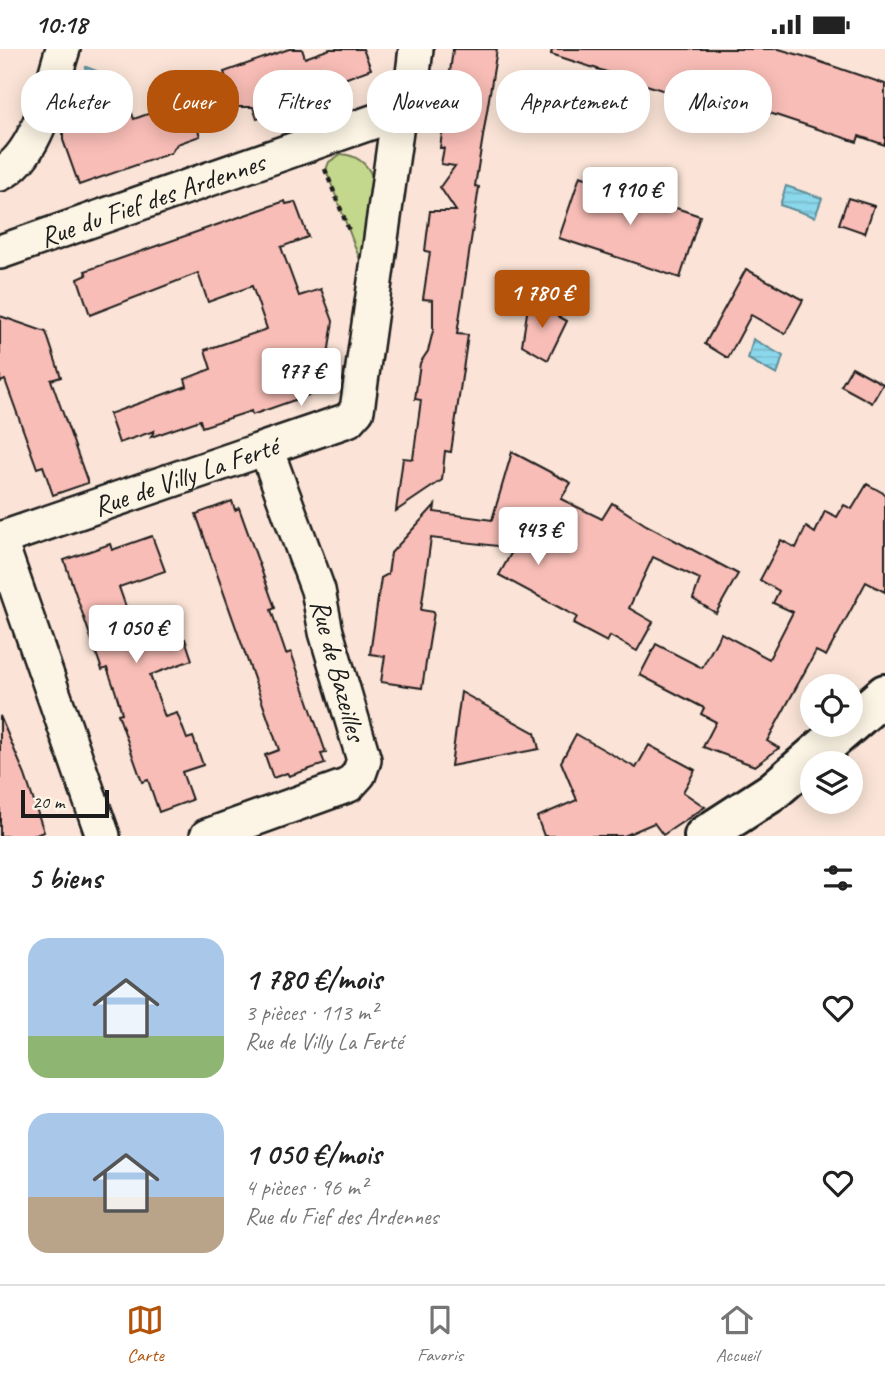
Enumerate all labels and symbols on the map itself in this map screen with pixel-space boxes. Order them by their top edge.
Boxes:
street label: Rue du Fief des Ardennes [35,143,271,255]
pin: 1 910 € [565,167,695,227]
pin: 1 780 € [477,271,607,330]
pin: 977 € [252,349,350,408]
street label: Rue de Villy La Ferté [89,427,286,524]
pin: 943 € [489,507,587,567]
street label: Rue de Bazeilles [303,595,375,747]
pin: 1 050 € [71,605,201,665]
scale bar [21,787,108,819]

